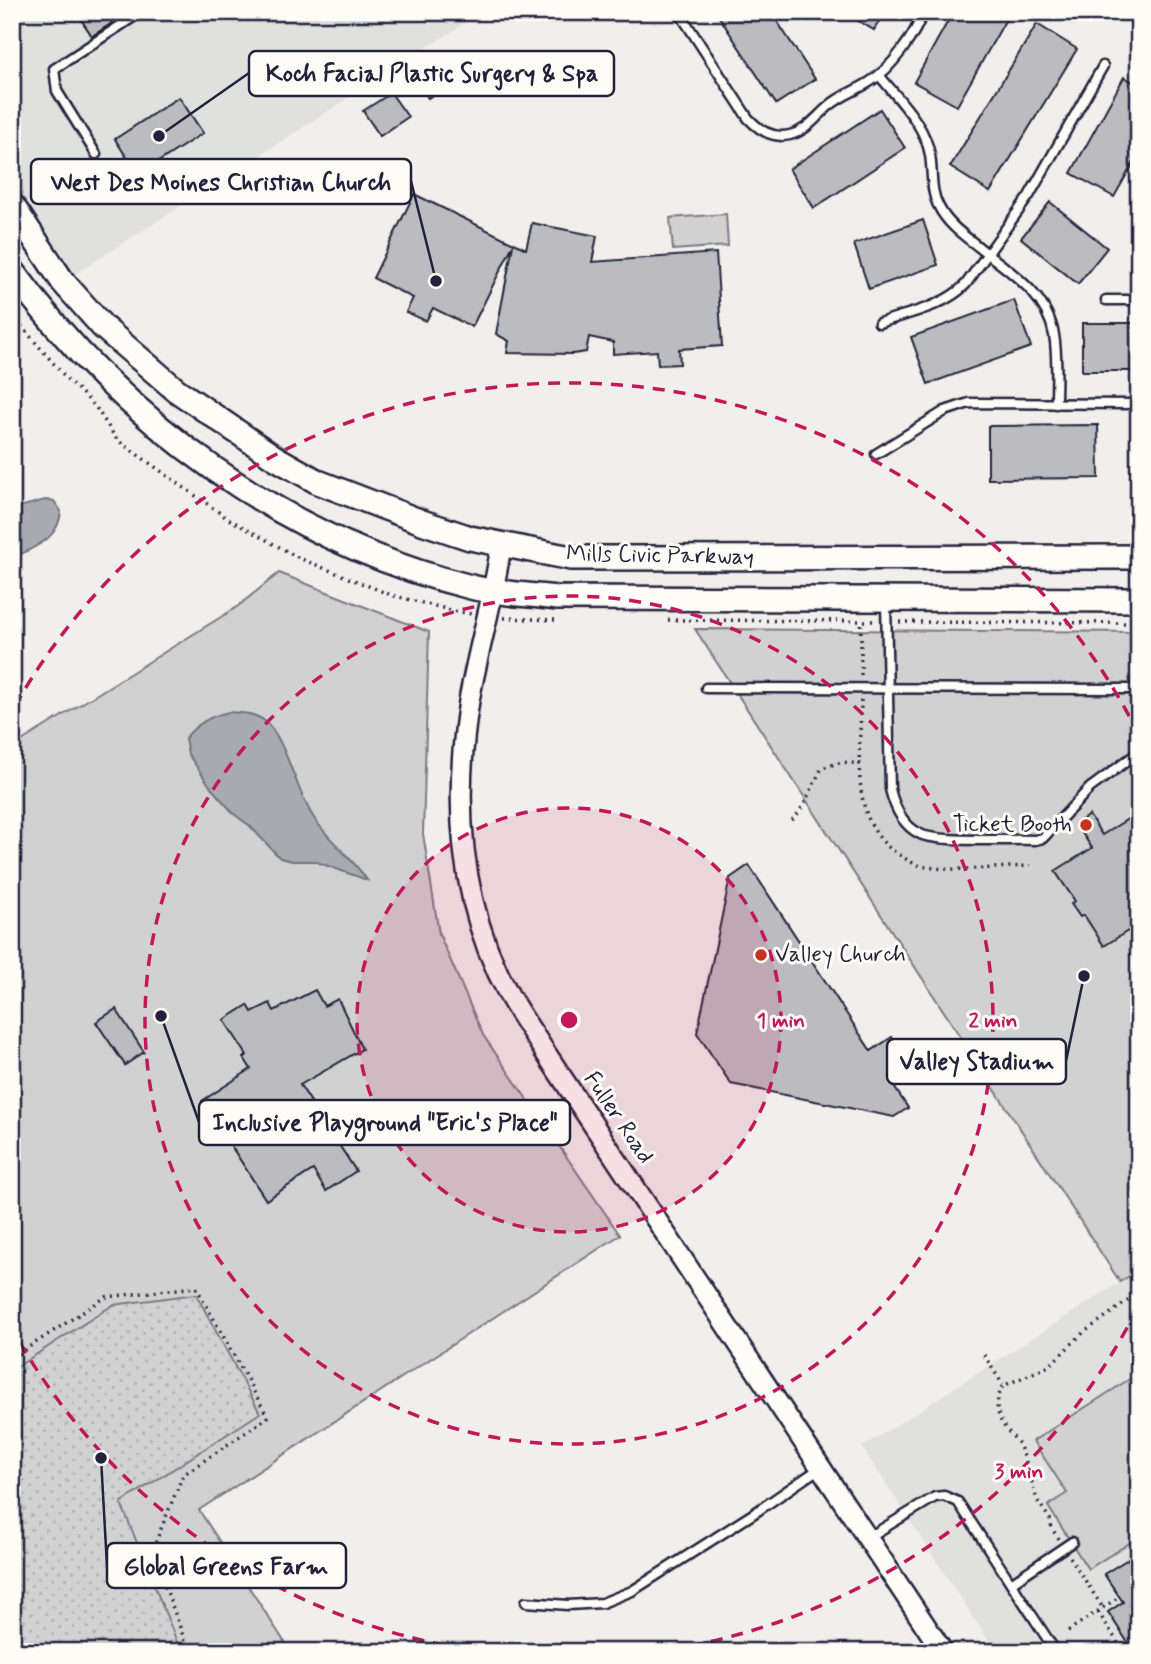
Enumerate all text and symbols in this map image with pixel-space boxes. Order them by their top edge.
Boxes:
callout: Koch Facial Plastic Surgery & Spa [249,51,614,96]
text: Koch Facial Plastic Surgery & Spa [266,59,598,91]
callout: West Des Moines Christian Church [31,159,411,204]
text: West Des Moines Christian Church [50,168,391,199]
street label: Mills Civic Parkway [566,539,754,573]
place label: Ticket Booth [953,810,1072,840]
marker: Ticket Booth [1078,817,1094,833]
place label: Valley Church [775,940,906,970]
marker: Valley Church [753,947,769,963]
text: 1 min [757,1007,805,1035]
text: 2 min [968,1007,1018,1035]
centre of rings [557,1008,581,1032]
callout: Valley Stadium [887,1039,1066,1084]
text: Valley Stadium [899,1047,1055,1078]
street label: Fuller Road [576,1066,660,1170]
callout: Inclusive Playground "Eric's Place" [199,1100,570,1145]
text: Inclusive Playground "Eric's Place" [212,1108,558,1142]
text: 3 min [995,1458,1043,1486]
callout: Global Greens Farm [107,1543,346,1588]
text: Global Greens Farm [124,1552,329,1583]

